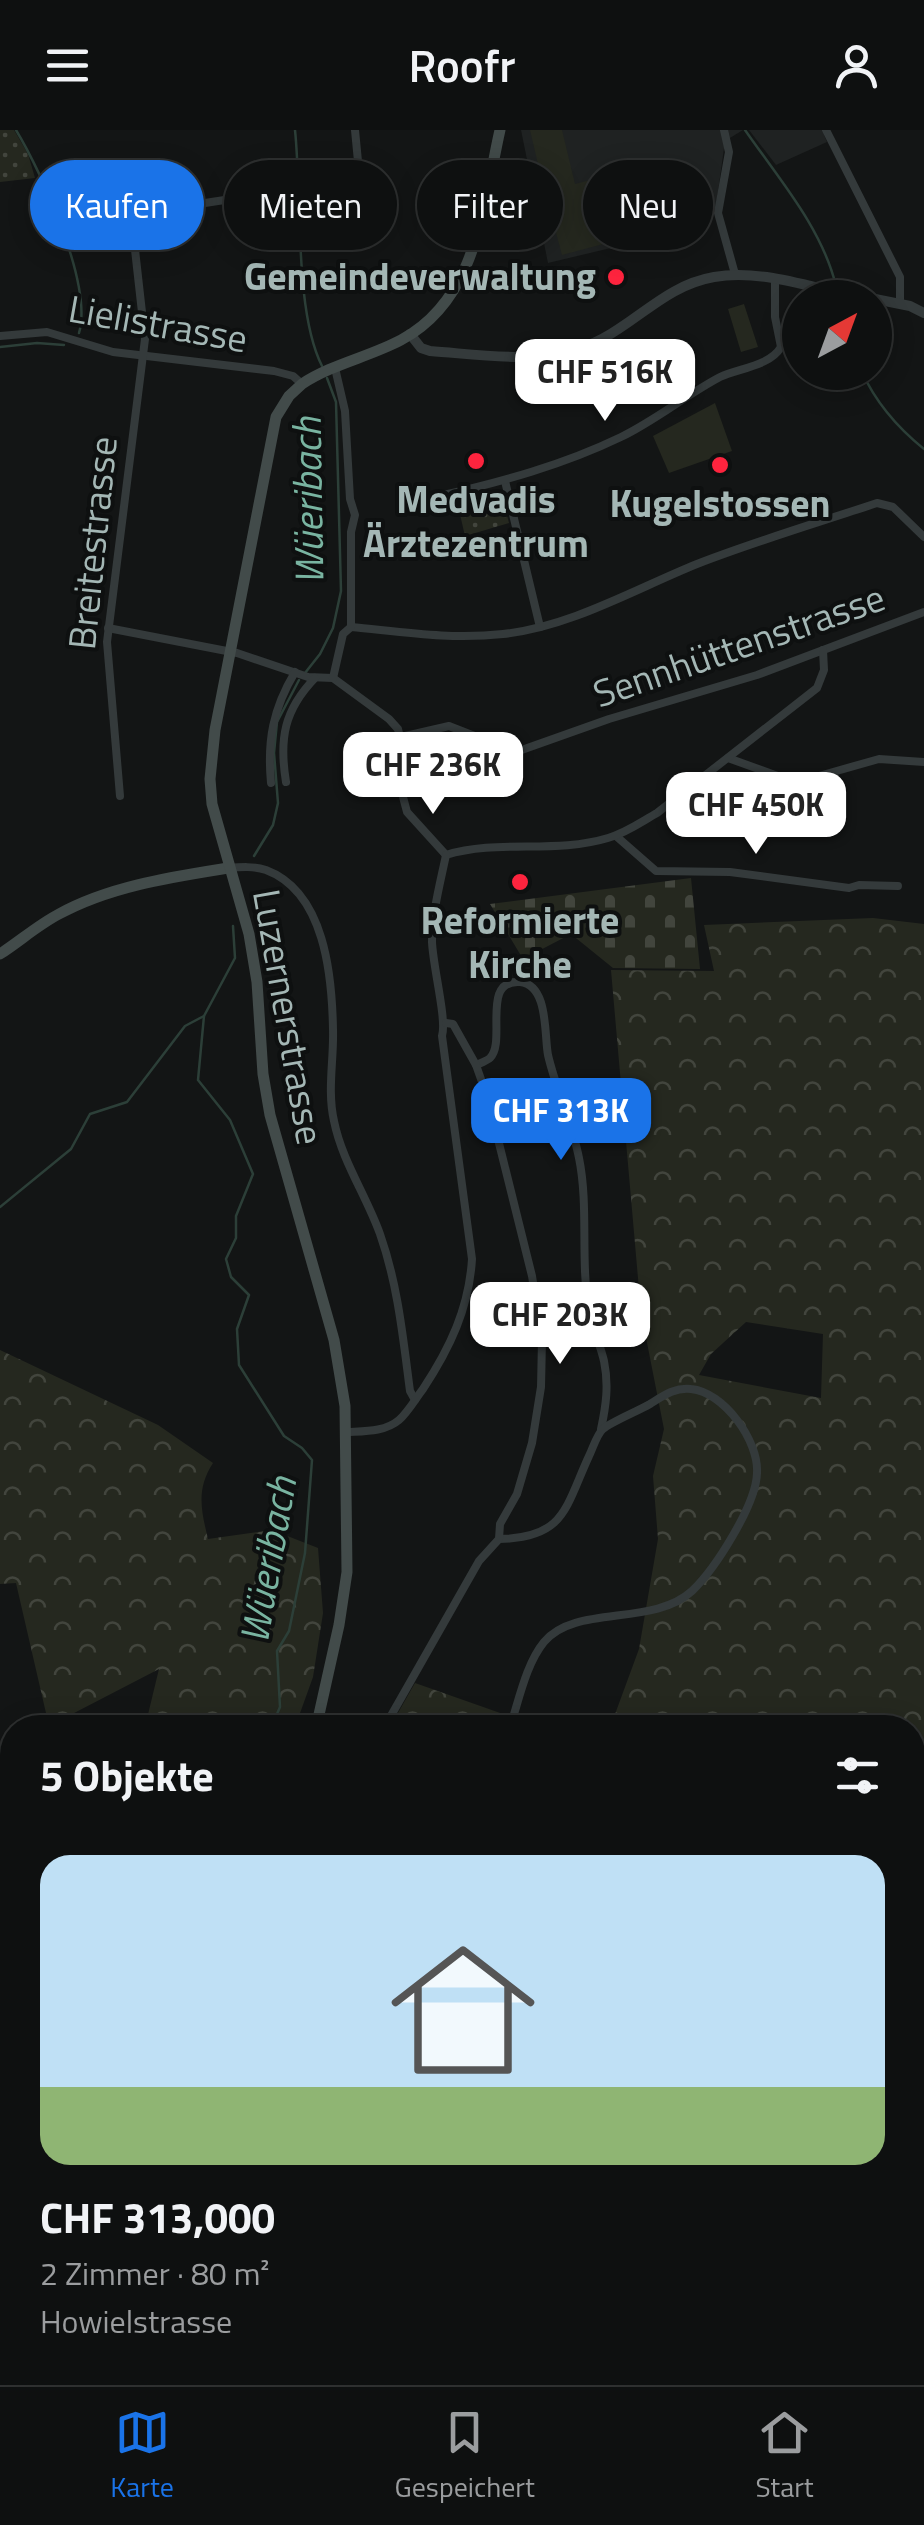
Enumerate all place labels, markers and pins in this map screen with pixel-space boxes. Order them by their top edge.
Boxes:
place label: Gemeindeverwaltung [244,247,596,305]
marker: Gemeindeverwaltung [605,266,627,288]
pin: CHF 516K [502,339,708,424]
marker: Medvadis Ärztezentrum [465,450,487,472]
marker: Kugelstossen [709,454,731,476]
place label: Medvadis Ärztezentrum [363,470,589,572]
place label: Kugelstossen [609,474,831,532]
pin: CHF 236K [330,732,536,817]
pin: CHF 450K [653,772,859,857]
marker: Reformierte Kirche [509,871,531,893]
place label: Reformierte Kirche [421,891,619,993]
pin: CHF 313K [458,1078,664,1163]
pin: CHF 203K [457,1282,663,1367]

